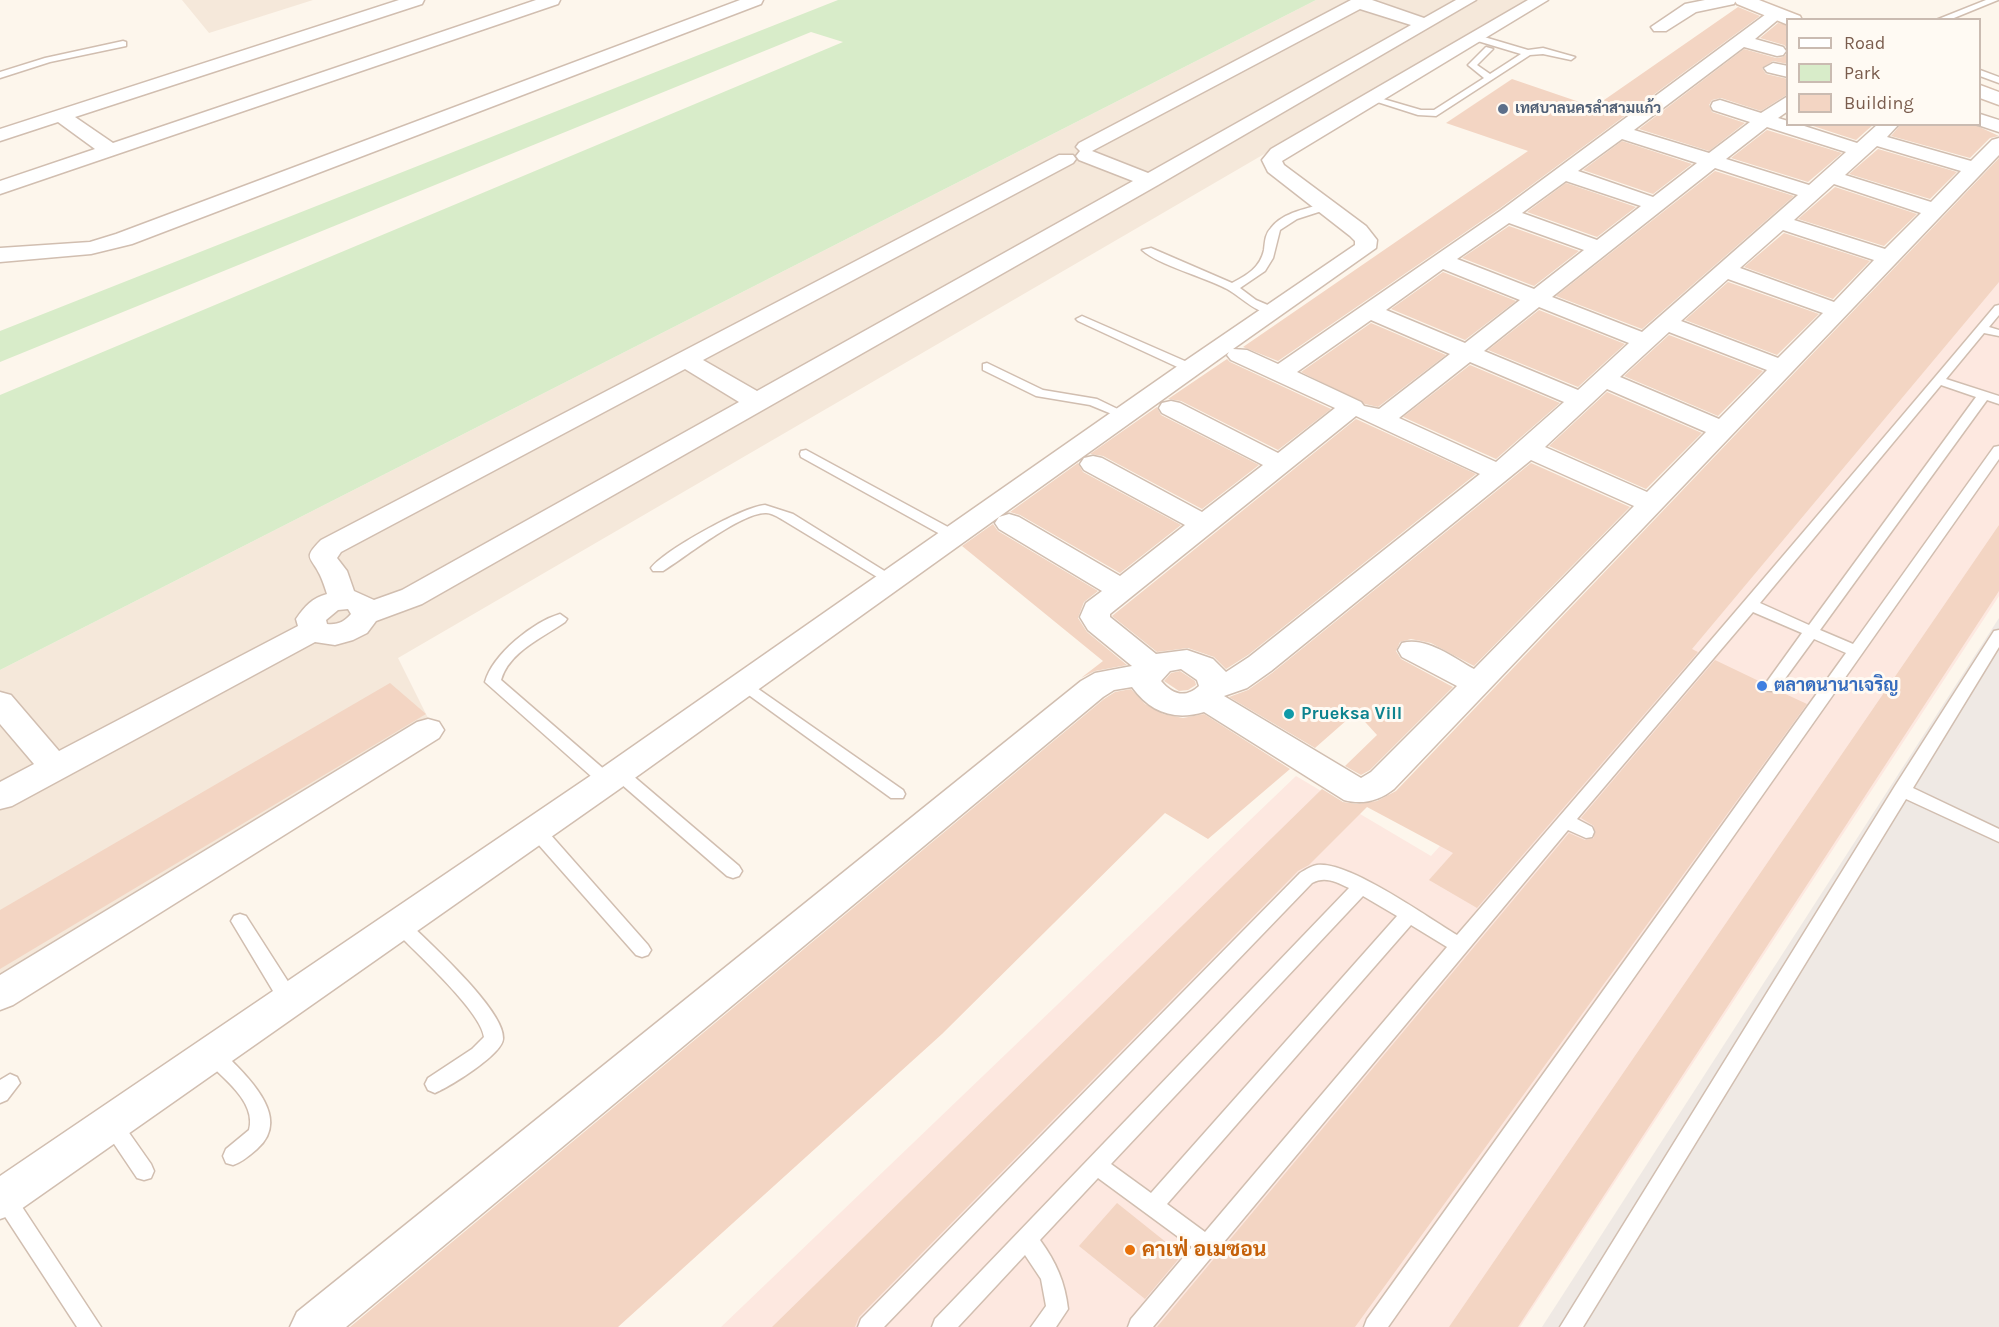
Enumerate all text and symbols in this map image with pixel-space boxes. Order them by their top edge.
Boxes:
legend [1786,18,1981,126]
text: Road [1844,32,1885,54]
text: Park [1844,62,1881,84]
text: Building [1844,92,1914,114]
place label: เทศบาลนครลำสามแก้ว [1515,100,1661,118]
marker: เทศบาลนครลำสามแก้ว [1496,102,1510,116]
place label: ตลาดนานาเจริญ [1774,675,1898,697]
marker: ตลาดนานาเจริญ [1755,679,1769,693]
place label: Prueksa Vill [1301,703,1402,725]
marker: Prueksa Vill [1282,707,1296,721]
place label: คาเฟ่ อเมซอน [1142,1237,1266,1263]
marker: คาเฟ่ อเมซอน [1123,1243,1137,1257]

